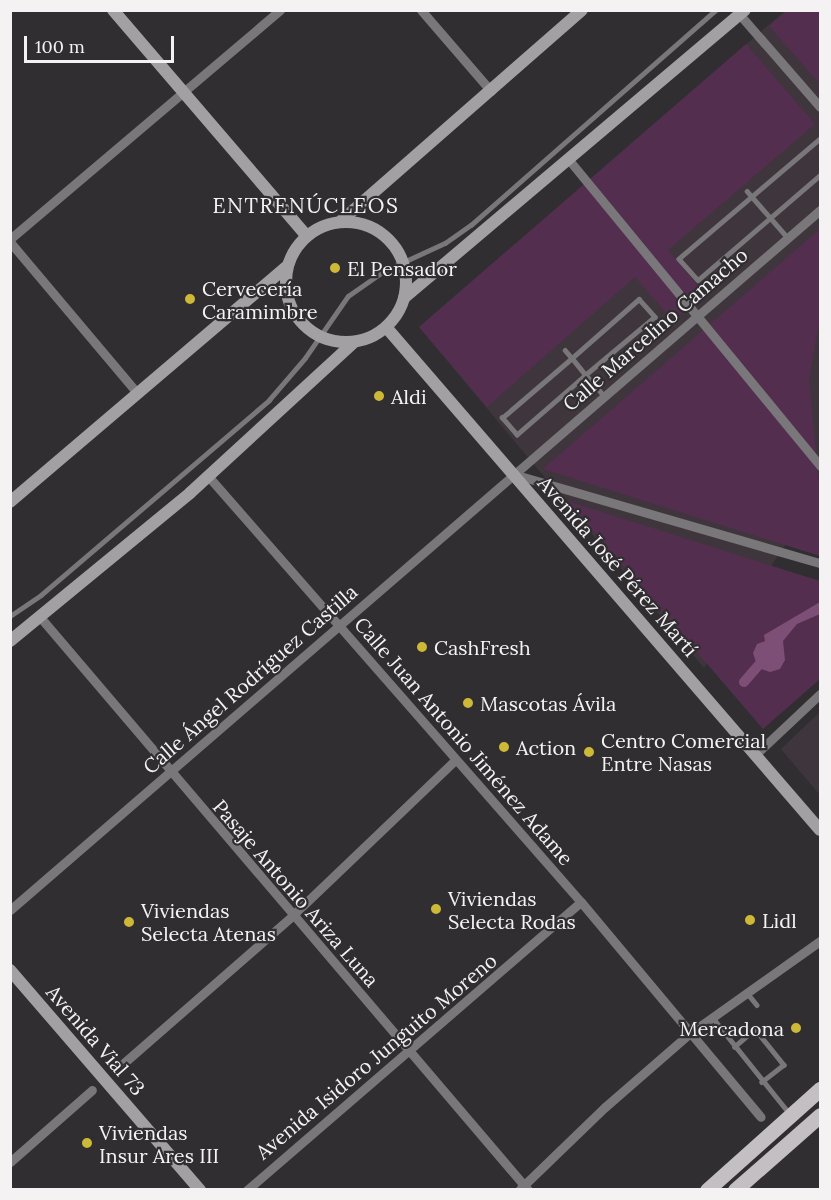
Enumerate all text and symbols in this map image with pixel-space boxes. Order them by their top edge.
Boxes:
scale bar [27,24,177,62]
text: 100 m [35,35,85,58]
district label: ENTRENÚCLEOS [213,193,399,219]
street label: Calle Marcelino Camacho [558,242,752,416]
place label: El Pensador [347,256,457,280]
marker: El Pensador [328,261,342,275]
place label: Cervecería Caramimbre [202,276,318,323]
marker: Cervecería Caramimbre [183,292,197,306]
place label: Aldi [391,384,427,408]
marker: Aldi [372,389,386,403]
street label: Avenida José Pérez Martí [533,471,703,661]
street label: Calle Ángel Rodríguez Castilla [138,579,362,779]
street label: Calle Juan Antonio Jiménez Adame [350,612,578,870]
place label: CashFresh [434,635,531,659]
marker: CashFresh [415,640,429,654]
place label: Mascotas Ávila [480,691,616,715]
marker: Mascotas Ávila [461,696,475,710]
place label: Centro Comercial Entre Nasas [601,728,766,775]
place label: Action [516,735,576,759]
marker: Action [497,740,511,754]
marker: Centro Comercial Entre Nasas [582,745,596,759]
street label: Pasaje Antonio Ariza Luna [208,794,384,992]
place label: Viviendas Selecta Rodas [448,886,576,933]
place label: Viviendas Selecta Atenas [141,898,276,945]
marker: Viviendas Selecta Rodas [429,902,443,916]
place label: Lidl [762,908,797,932]
marker: Lidl [743,913,757,927]
marker: Viviendas Selecta Atenas [122,915,136,929]
street label: Avenida Isidoro Junguito Moreno [251,948,501,1164]
street label: Avenida Vial 73 [42,980,150,1100]
place label: Mercadona [679,1016,784,1040]
marker: Mercadona [789,1021,803,1035]
place label: Viviendas Insur Ares III [99,1120,219,1167]
marker: Viviendas Insur Ares III [80,1136,94,1150]

